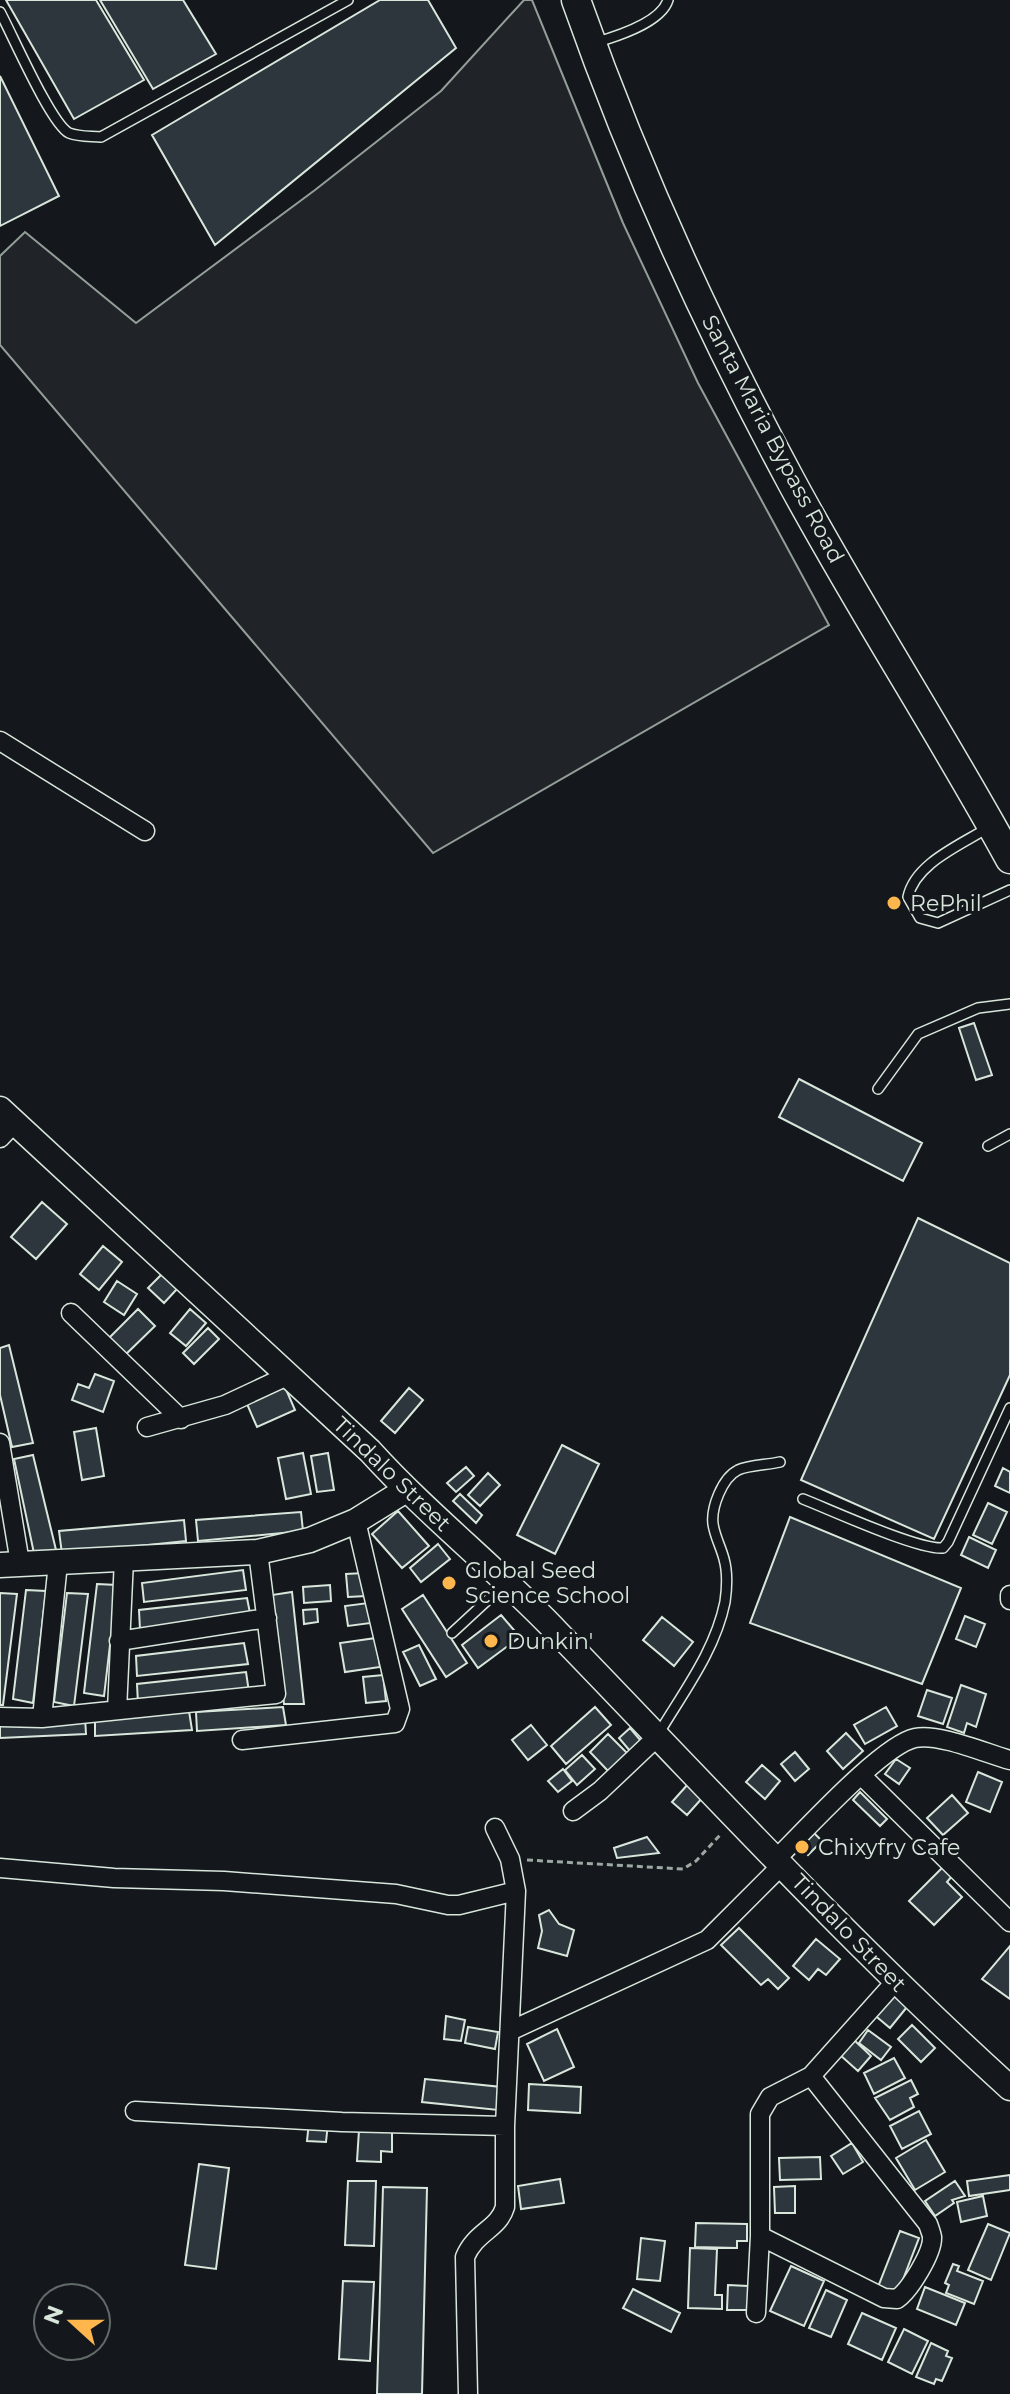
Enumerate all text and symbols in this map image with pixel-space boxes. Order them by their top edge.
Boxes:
street label: Santa Maria Bypass Road [696,310,850,568]
place label: RePhil [910,890,982,917]
marker: RePhil [885,894,903,912]
street label: Tindalo Street [327,1411,457,1537]
place label: Global Seed Science School [465,1557,630,1609]
marker: Global Seed Science School [440,1574,458,1592]
place label: Dunkin' [507,1628,593,1655]
marker: Dunkin' [482,1632,500,1650]
place label: Chixyfry Cafe [818,1834,960,1861]
marker: Chixyfry Cafe [793,1838,811,1856]
street label: Tindalo Street [786,1868,912,1998]
north arrow [32,2282,112,2362]
text: N [38,2302,70,2328]

